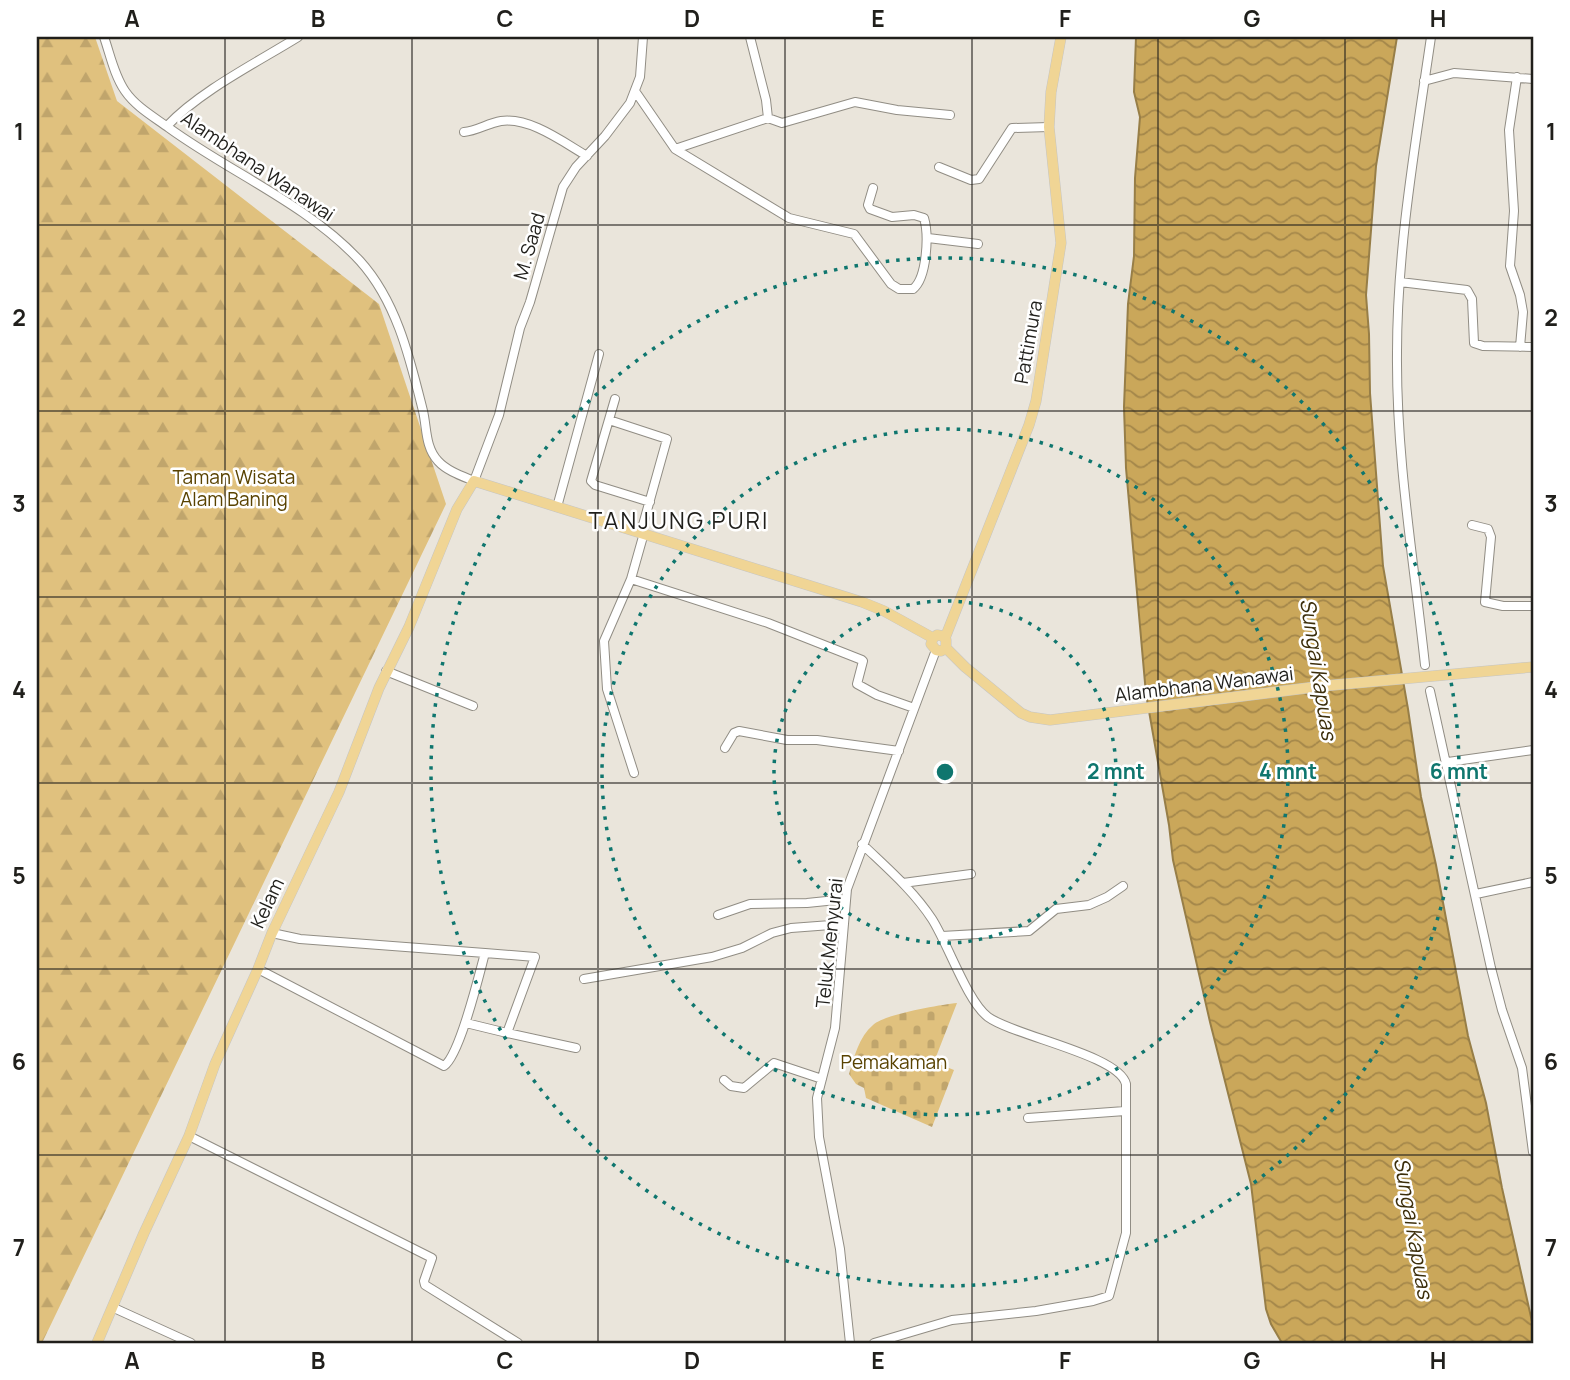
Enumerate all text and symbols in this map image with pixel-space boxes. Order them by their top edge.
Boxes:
text: A [124,2,140,34]
text: B [311,2,325,34]
text: C [497,2,514,34]
text: D [684,2,700,34]
text: E [871,2,885,34]
text: F [1059,2,1071,34]
text: G [1244,2,1261,34]
text: H [1430,2,1446,34]
street label: Alambhana Wanawai [176,105,340,227]
text: 1 [14,115,24,147]
text: 1 [1546,115,1556,147]
street label: M. Saad [507,209,551,283]
street label: Pattimura [1008,298,1048,386]
text: 2 [12,301,26,333]
text: 2 [1544,301,1558,333]
park label: Taman Wisata Alam Baning [173,464,295,512]
text: 3 [12,487,26,519]
text: 3 [1544,487,1558,519]
district label: TANJUNG PURI [589,504,769,536]
water label: Sungai Kapuas [1294,596,1344,744]
street label: Alambhana Wanawai [1113,660,1295,708]
text: 4 [12,673,26,705]
text: 4 [1544,673,1558,705]
text: 2 mnt [1087,757,1145,785]
text: 4 mnt [1259,757,1317,785]
text: 6 mnt [1430,757,1488,785]
centre of rings [933,760,957,784]
text: 5 [12,859,26,891]
text: 5 [1544,859,1558,891]
street label: Kelam [244,874,290,932]
street label: Teluk Menyurai [809,877,849,1009]
text: 6 [12,1045,26,1077]
text: 6 [1544,1045,1558,1077]
park label: Pemakaman [841,1049,947,1075]
water label: Sungai Kapuas [1388,1155,1441,1303]
text: 7 [13,1231,25,1263]
text: 7 [1545,1231,1557,1263]
text: A [124,1344,140,1376]
text: B [311,1344,325,1376]
text: C [497,1344,514,1376]
text: D [684,1344,700,1376]
text: E [871,1344,885,1376]
text: F [1059,1344,1071,1376]
text: G [1244,1344,1261,1376]
text: H [1430,1344,1446,1376]

